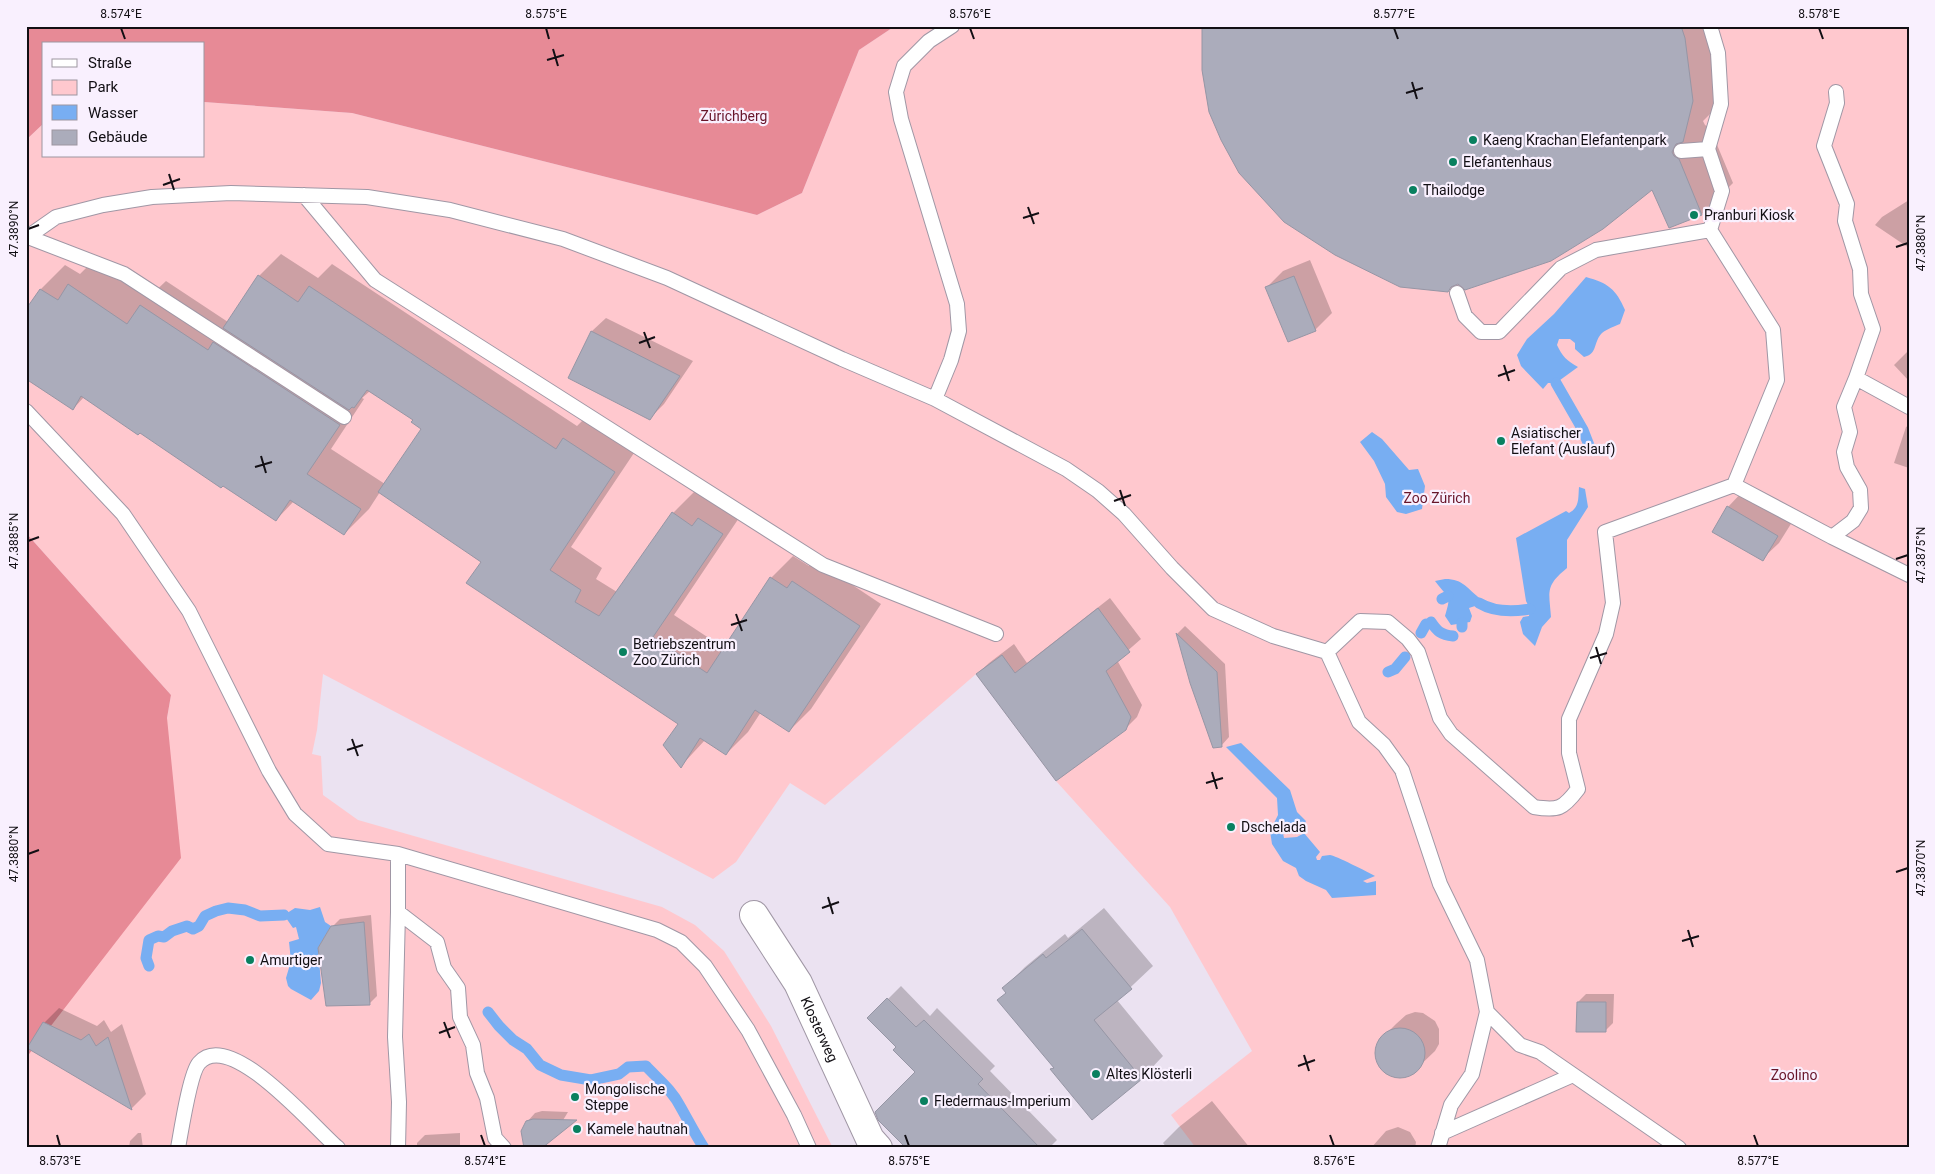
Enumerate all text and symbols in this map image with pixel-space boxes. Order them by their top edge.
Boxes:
text: 8.574°E [100,7,142,21]
text: 8.575°E [525,7,567,21]
text: 8.576°E [949,7,991,21]
text: 8.577°E [1373,7,1415,21]
text: 8.578°E [1798,7,1840,21]
legend [42,42,205,158]
text: Straße [88,54,132,72]
text: Park [88,78,119,96]
text: Wasser [88,104,138,122]
park label: Zürichberg [701,108,767,124]
text: Gebäude [88,128,147,146]
place label: Kaeng Krachan Elefantenpark [1483,132,1668,148]
marker: Kaeng Krachan Elefantenpark [1467,134,1479,146]
place label: Elefantenhaus [1463,154,1552,170]
marker: Elefantenhaus [1447,156,1459,168]
place label: Thailodge [1423,182,1485,198]
marker: Thailodge [1407,184,1419,196]
text: 47.3890°N [7,201,21,257]
place label: Pranburi Kiosk [1704,207,1795,223]
marker: Pranburi Kiosk [1688,209,1700,221]
text: 47.3880°N [1914,215,1928,271]
place label: Asiatischer Elefant (Auslauf) [1511,425,1615,458]
marker: Asiatischer Elefant (Auslauf) [1495,435,1507,447]
park label: Zoo Zürich [1404,490,1470,506]
text: 47.3885°N [7,513,21,569]
text: 47.3875°N [1914,527,1928,583]
place label: Betriebszentrum Zoo Zürich [633,636,736,668]
marker: Betriebszentrum Zoo Zürich [617,646,629,658]
place label: Dschelada [1241,819,1306,835]
marker: Dschelada [1225,821,1237,833]
text: 47.3880°N [7,826,21,882]
text: 47.3870°N [1914,840,1928,896]
place label: Amurtiger [260,952,322,968]
marker: Amurtiger [244,954,256,966]
street label: Klosterweg [797,994,841,1065]
place label: Altes Klösterli [1106,1066,1192,1082]
park label: Zoolino [1771,1067,1817,1083]
marker: Altes Klösterli [1090,1068,1102,1080]
place label: Mongolische Steppe [585,1081,665,1113]
marker: Mongolische Steppe [569,1091,581,1103]
place label: Fledermaus-Imperium [934,1093,1071,1109]
marker: Fledermaus-Imperium [918,1095,930,1107]
place label: Kamele hautnah [587,1121,688,1137]
marker: Kamele hautnah [571,1123,583,1135]
text: 8.573°E [39,1154,81,1168]
text: 8.574°E [464,1154,506,1168]
text: 8.575°E [888,1154,930,1168]
text: 8.576°E [1313,1154,1355,1168]
text: 8.577°E [1737,1154,1779,1168]

